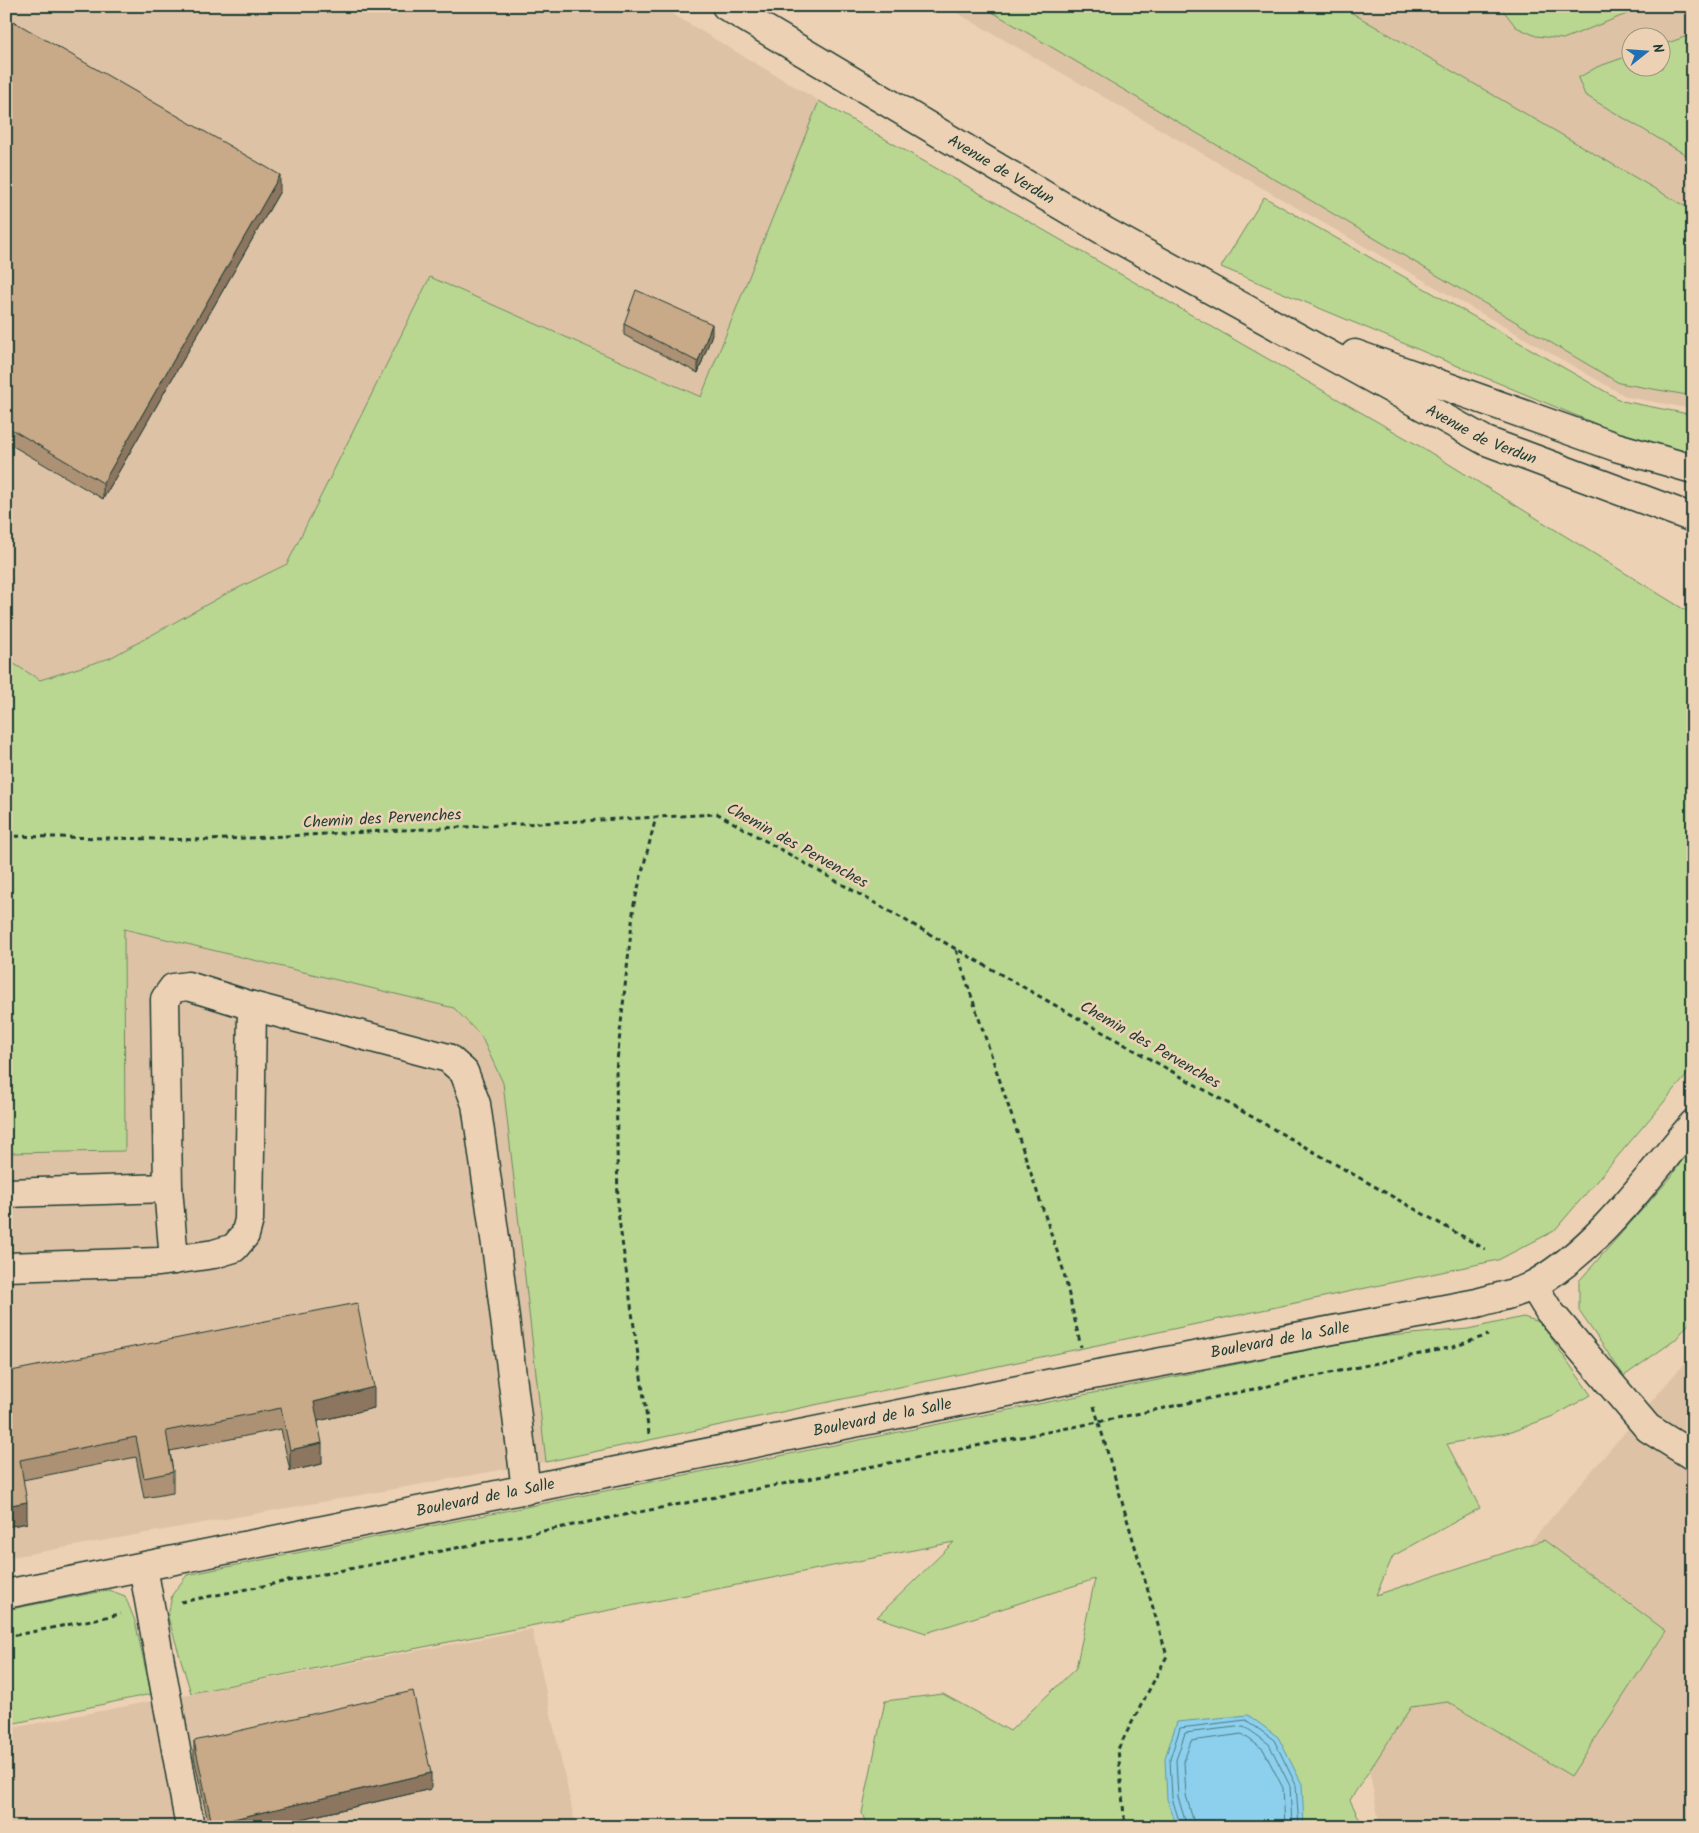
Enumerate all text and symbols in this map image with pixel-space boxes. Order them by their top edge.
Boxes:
north arrow [1622,28,1672,78]
text: N [1646,41,1669,56]
street label: Avenue de Verdun [943,128,1059,211]
street label: Avenue de Verdun [1421,398,1540,471]
street label: Chemin des Pervenches [722,797,873,895]
street label: Chemin des Pervenches [302,802,462,836]
street label: Chemin des Pervenches [1075,995,1225,1096]
street label: Boulevard de la Salle [1208,1315,1351,1365]
street label: Boulevard de la Salle [811,1391,954,1443]
street label: Boulevard de la Salle [414,1471,557,1524]

